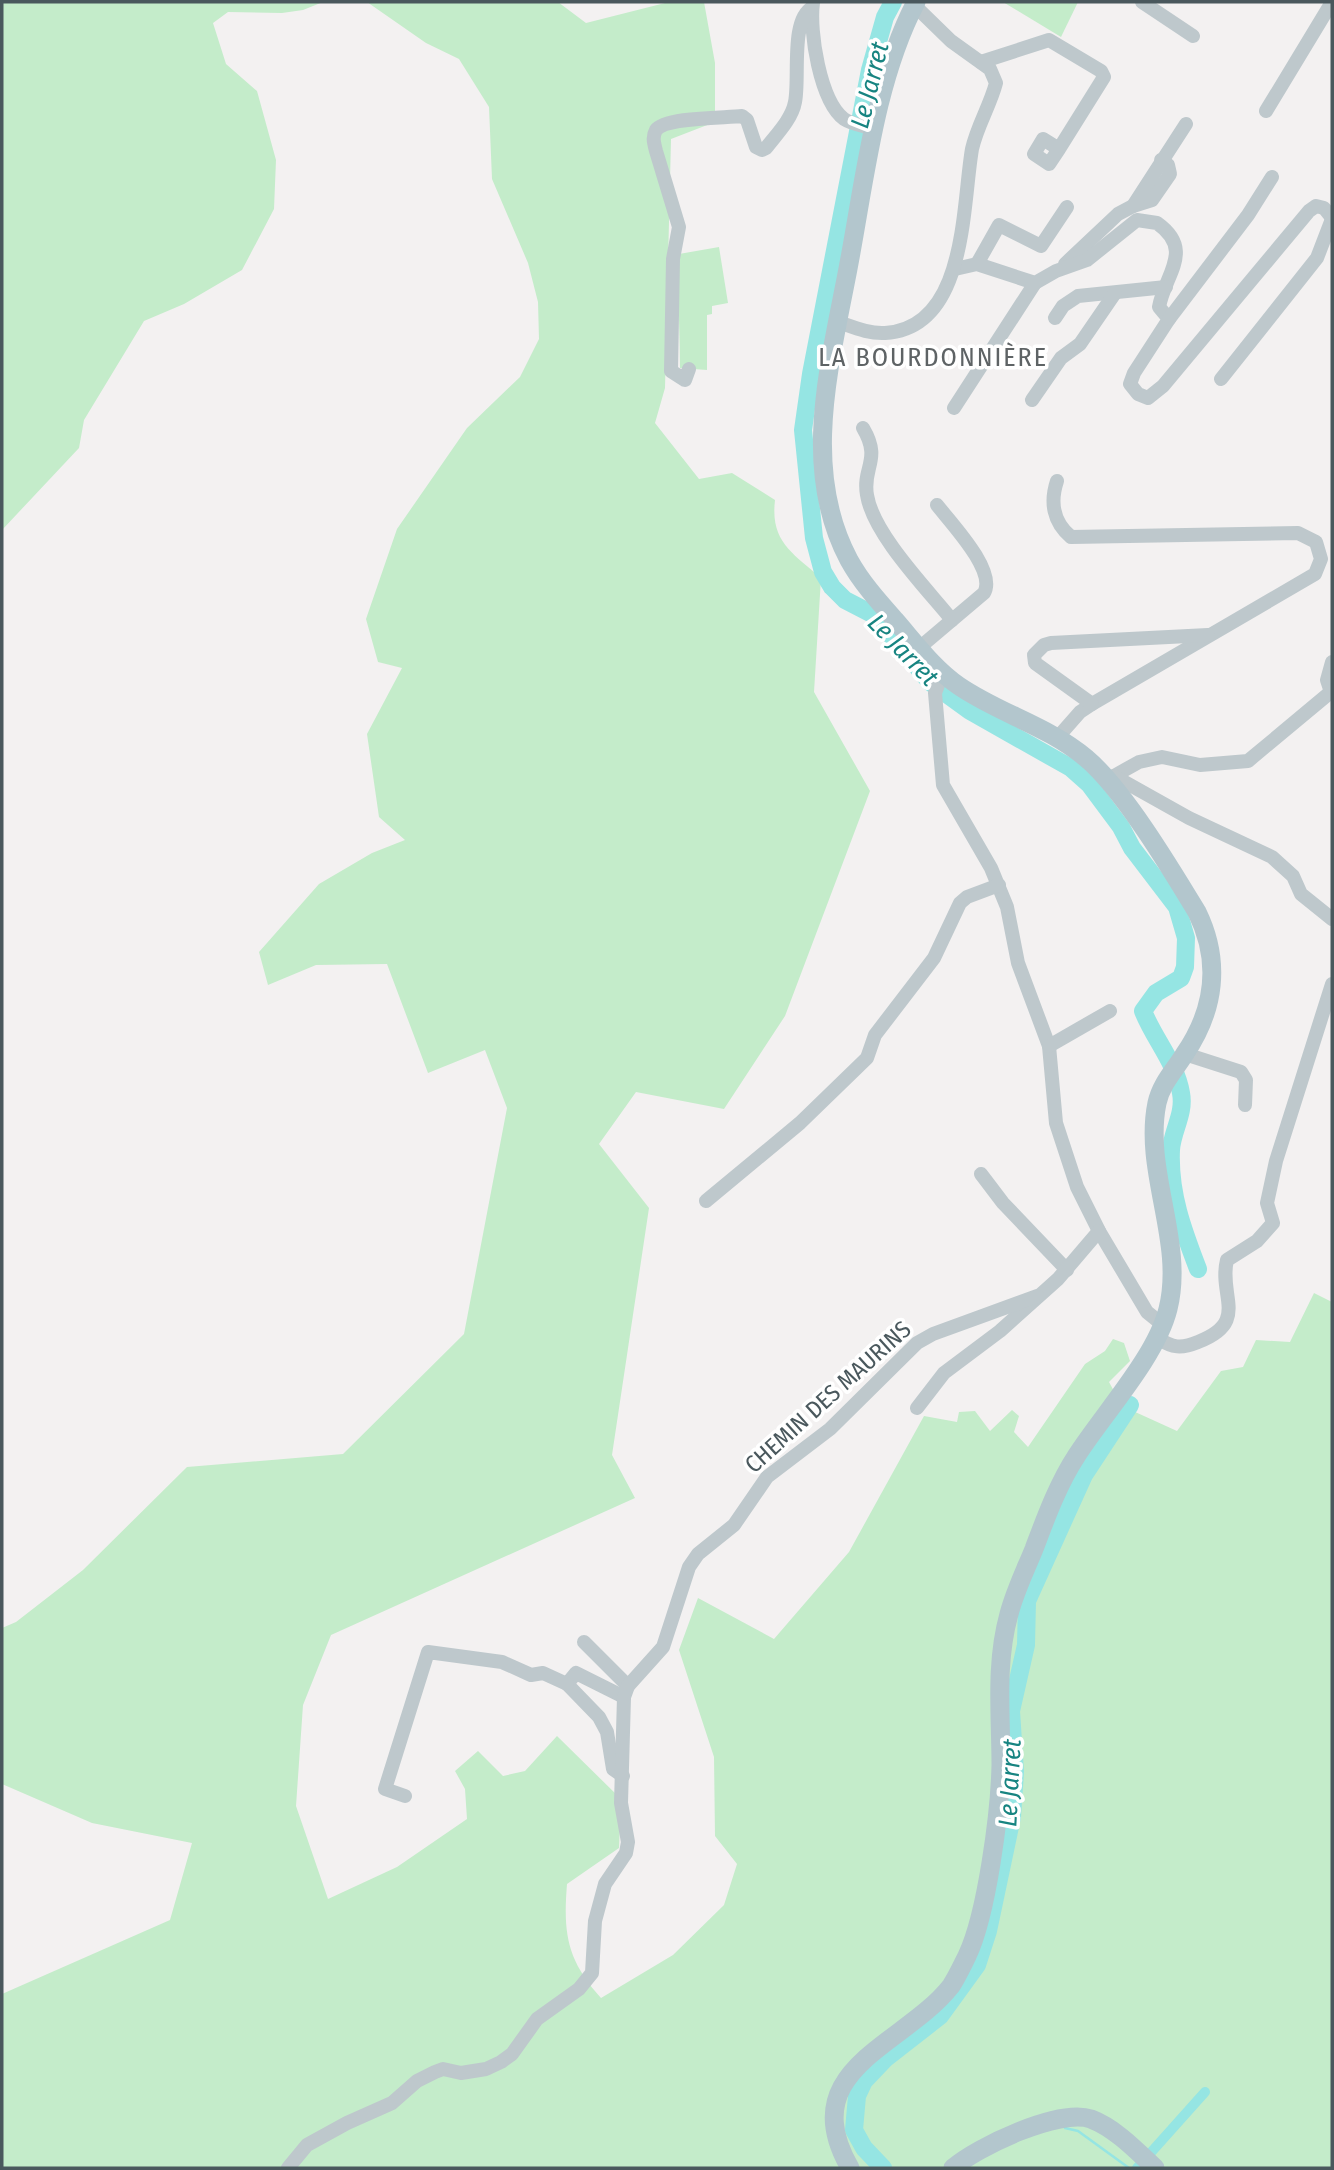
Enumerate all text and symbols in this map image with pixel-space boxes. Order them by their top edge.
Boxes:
water label: Le Jarret [844,38,896,131]
district label: LA BOURDONNIÈRE [818,342,1048,373]
water label: Le Jarret [861,608,945,693]
street label: CHEMIN DES MAURINS [739,1315,917,1479]
water label: Le Jarret [992,1738,1028,1828]

